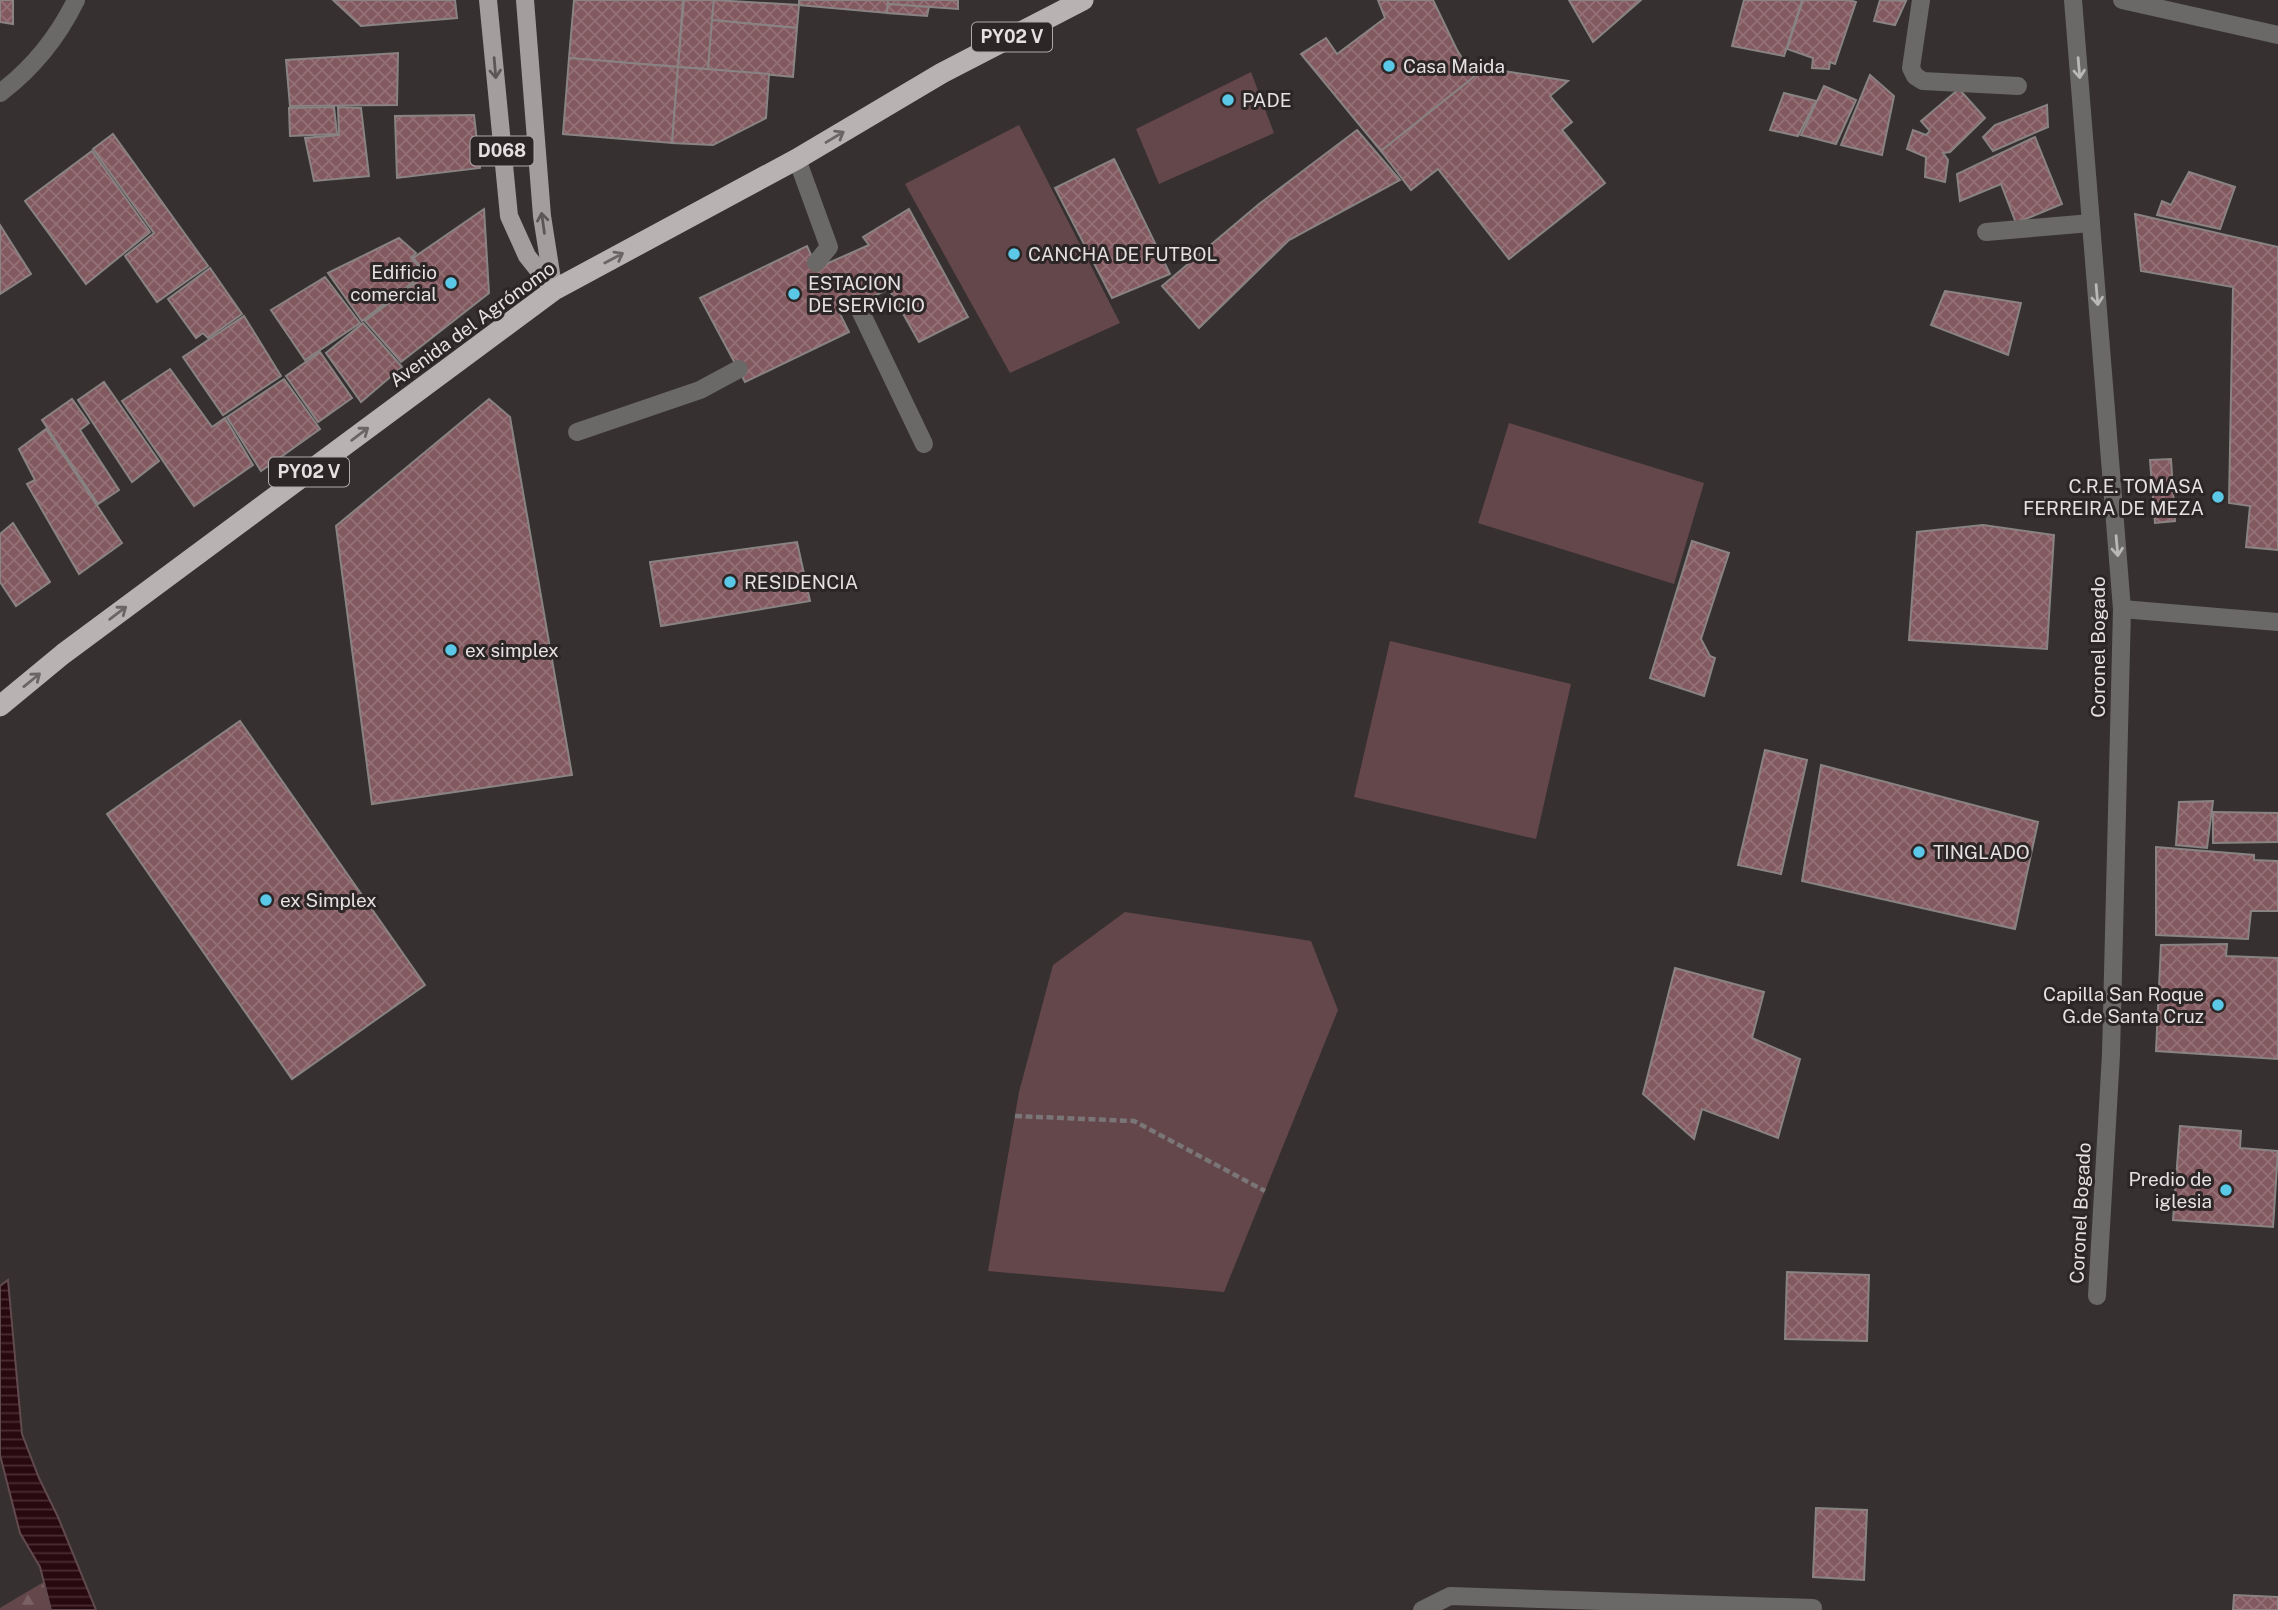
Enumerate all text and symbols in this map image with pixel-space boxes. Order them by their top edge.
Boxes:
road number: PY02 V [972,22,1052,52]
place label: Casa Maida [1403,55,1505,77]
one-way arrow [488,56,501,79]
one-way arrow [2073,56,2086,79]
marker: Casa Maida [1381,58,1397,74]
place label: PADE [1242,89,1291,111]
marker: PADE [1220,92,1236,108]
one-way arrow [824,129,844,143]
road number: D068 [470,136,534,166]
one-way arrow [536,212,549,234]
place label: CANCHA DE FUTBOL [1028,243,1217,265]
marker: CANCHA DE FUTBOL [1006,246,1022,262]
one-way arrow [603,250,624,264]
street label: Avenida del Agrónomo [385,257,559,391]
place label: Edificio comercial [350,261,437,305]
place label: ESTACION DE SERVICIO [808,272,925,316]
marker: Edificio comercial [443,275,459,291]
one-way arrow [2091,283,2104,306]
marker: ESTACION DE SERVICIO [786,286,802,302]
one-way arrow [350,427,369,441]
road number: PY02 V [269,458,349,486]
place label: C.R.E. TOMASA FERREIRA DE MEZA [2023,475,2204,519]
marker: C.R.E. TOMASA FERREIRA DE MEZA [2210,489,2226,505]
one-way arrow [2111,534,2124,557]
place label: RESIDENCIA [744,571,858,593]
marker: RESIDENCIA [722,574,738,590]
street label: Coronel Bogado [2087,576,2109,718]
one-way arrow [108,606,127,621]
place label: ex simplex [465,639,559,661]
marker: ex simplex [443,642,459,658]
one-way arrow [22,672,40,688]
place label: TINGLADO [1933,841,2030,863]
marker: TINGLADO [1911,844,1927,860]
place label: ex Simplex [280,889,377,911]
marker: ex Simplex [258,892,274,908]
place label: Capilla San Roque G.de Santa Cruz [2043,983,2204,1027]
marker: Capilla San Roque G.de Santa Cruz [2210,997,2226,1013]
street label: Coronel Bogado [2065,1142,2095,1284]
place label: Predio de iglesia [2129,1168,2212,1212]
marker: Predio de iglesia [2218,1182,2234,1198]

